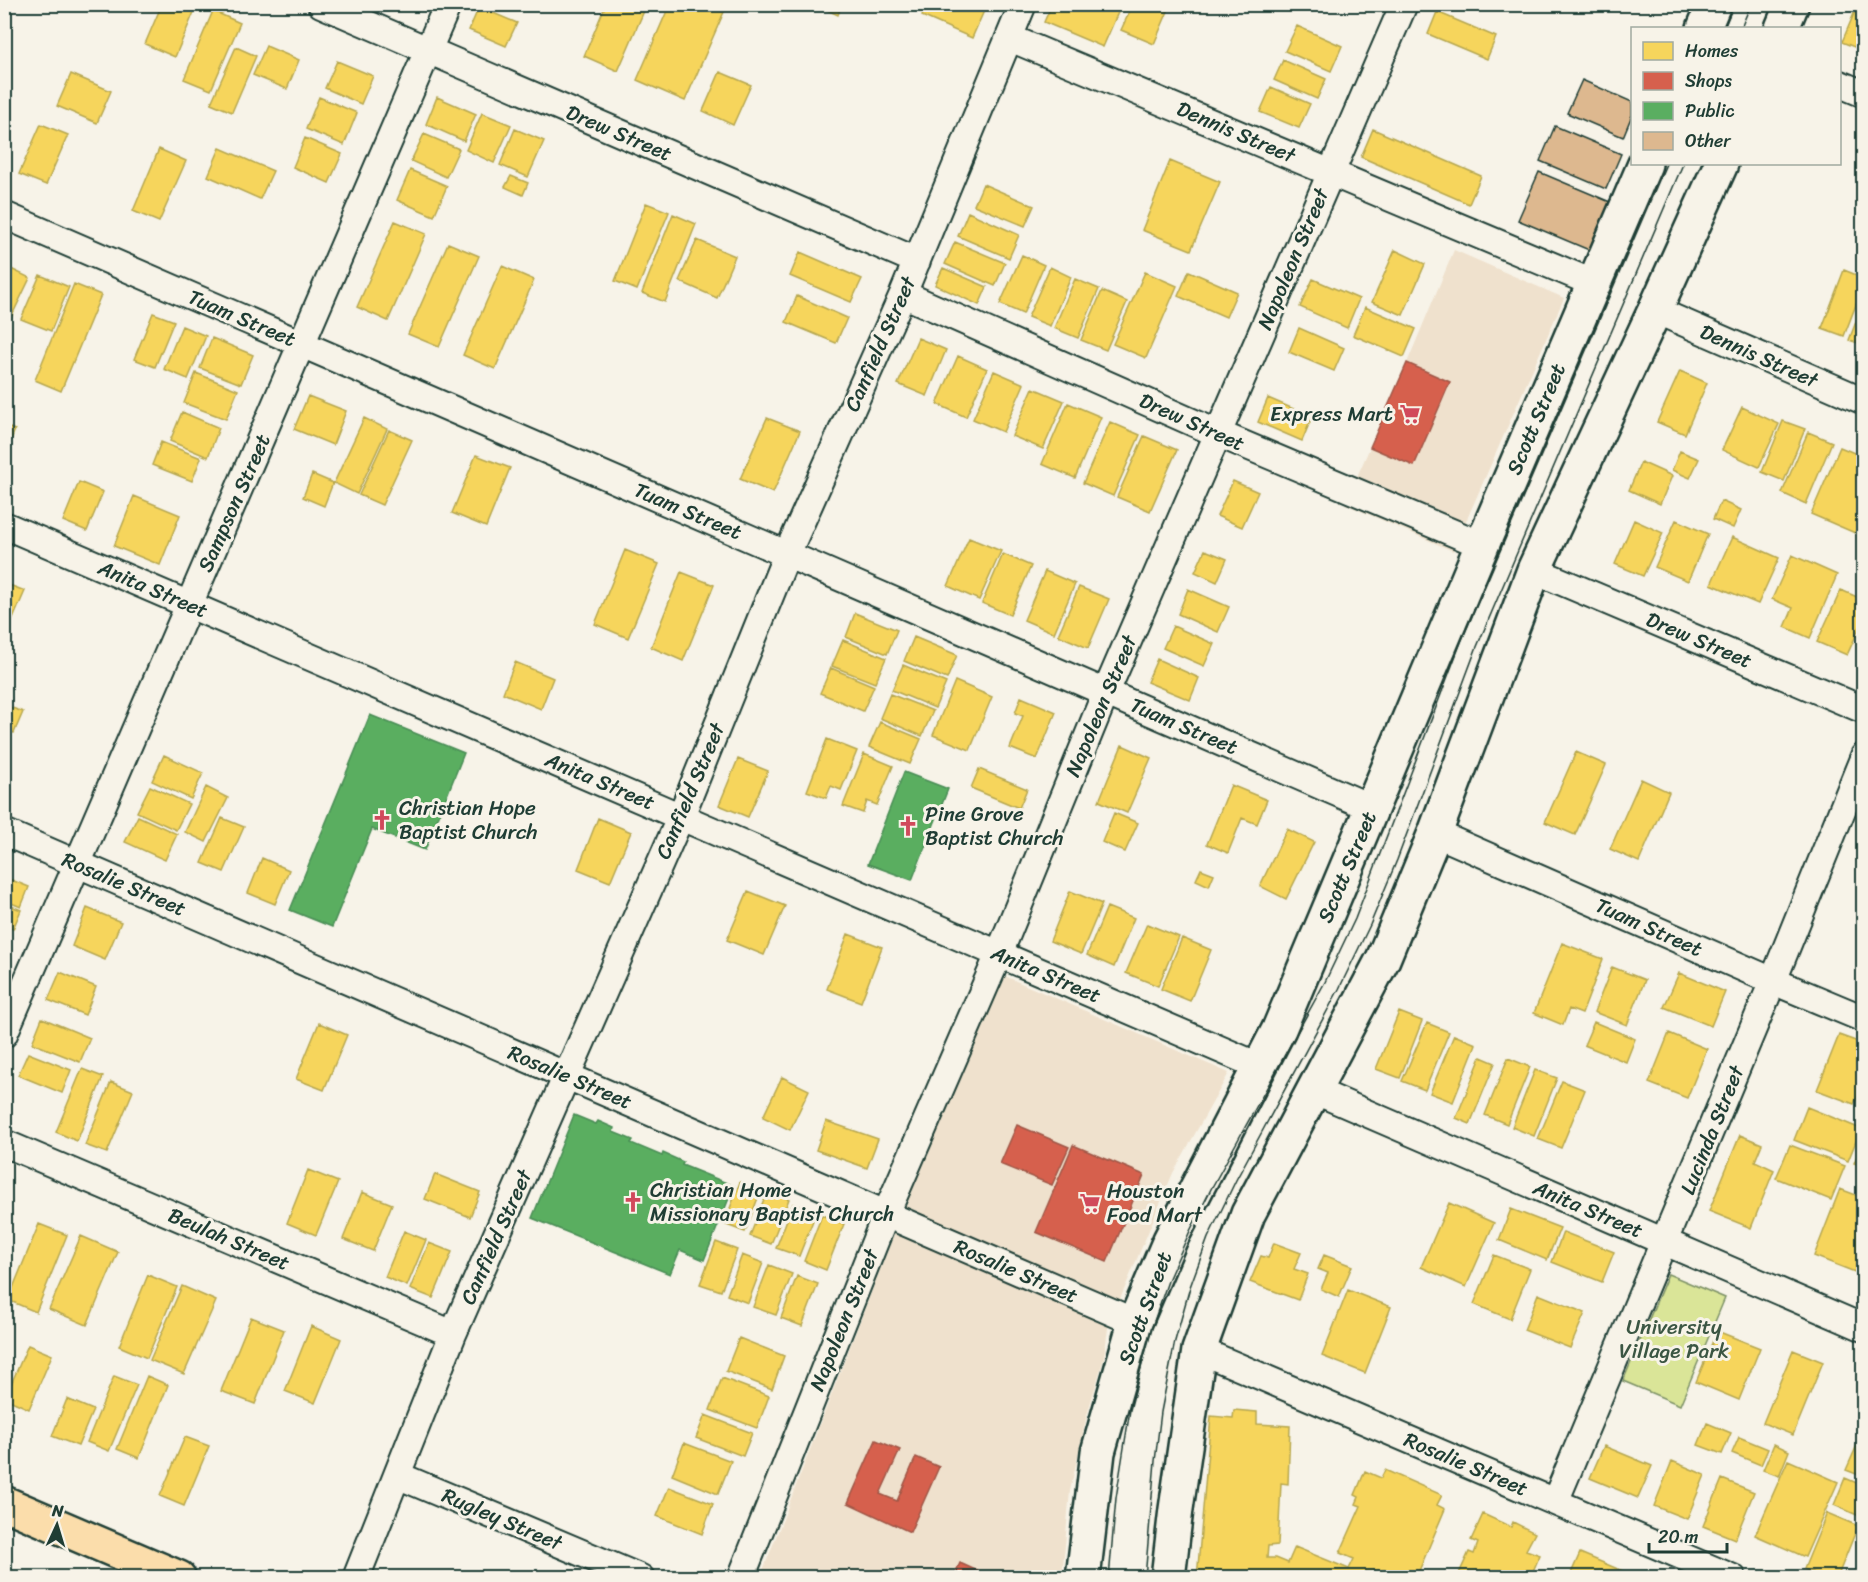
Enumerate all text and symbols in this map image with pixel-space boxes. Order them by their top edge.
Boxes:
legend [1631,27,1841,165]
text: Homes [1685,35,1739,67]
text: Shops [1685,65,1732,97]
street label: Dennis Street [1170,90,1303,175]
street label: Drew Street [560,94,678,172]
text: Public [1685,95,1735,127]
text: Other [1685,125,1732,157]
street label: Napoleon Street [1246,181,1341,336]
street label: Canfield Street [833,269,927,418]
street label: Tuam Street [182,278,302,358]
street label: Dennis Street [1694,313,1826,400]
street label: Scott Street [1495,357,1577,481]
street label: Drew Street [1133,382,1251,462]
place label: Express Mart [1270,395,1393,433]
supermarket icon: Express Mart [1398,402,1422,426]
street label: Sampson Street [187,428,281,578]
street label: Tuam Street [628,471,748,551]
street label: Anita Street [91,548,214,629]
street label: Drew Street [1640,601,1758,679]
street label: Napoleon Street [1054,628,1149,783]
street label: Tuam Street [1124,686,1244,766]
street label: Canfield Street [644,716,736,865]
street label: Anita Street [538,740,661,821]
place label: Christian Hope Baptist Church [399,789,538,851]
place label: Pine Grove Baptist Church [925,795,1064,857]
street label: Scott Street [1306,805,1388,929]
church icon: Christian Hope Baptist Church [370,808,394,832]
church icon: Pine Grove Baptist Church [896,814,920,838]
street label: Rosalie Street [56,841,192,927]
street label: Tuam Street [1589,886,1709,968]
street label: Anita Street [984,933,1107,1014]
street label: Rosalie Street [502,1034,638,1120]
street label: Lucinda Street [1669,1058,1756,1200]
street label: Canfield Street [449,1162,543,1311]
street label: Anita Street [1526,1168,1649,1249]
place label: Christian Home Missionary Baptist Church [650,1171,894,1233]
place label: Houston Food Mart [1107,1172,1203,1234]
church icon: Christian Home Missionary Baptist Church [621,1190,645,1214]
supermarket icon: Houston Food Mart [1078,1191,1102,1215]
street label: Beulah Street [162,1196,296,1282]
street label: Rosalie Street [948,1228,1084,1314]
street label: Napoleon Street [798,1242,890,1397]
street label: Scott Street [1107,1246,1183,1370]
park label: University Village Park [1619,1308,1729,1370]
street label: Rosalie Street [1398,1421,1534,1507]
street label: Rugley Street [436,1477,570,1562]
north arrow [27,1495,87,1555]
text: N [50,1496,65,1525]
scale bar [1649,1516,1727,1554]
text: 20 m [1658,1521,1698,1553]

